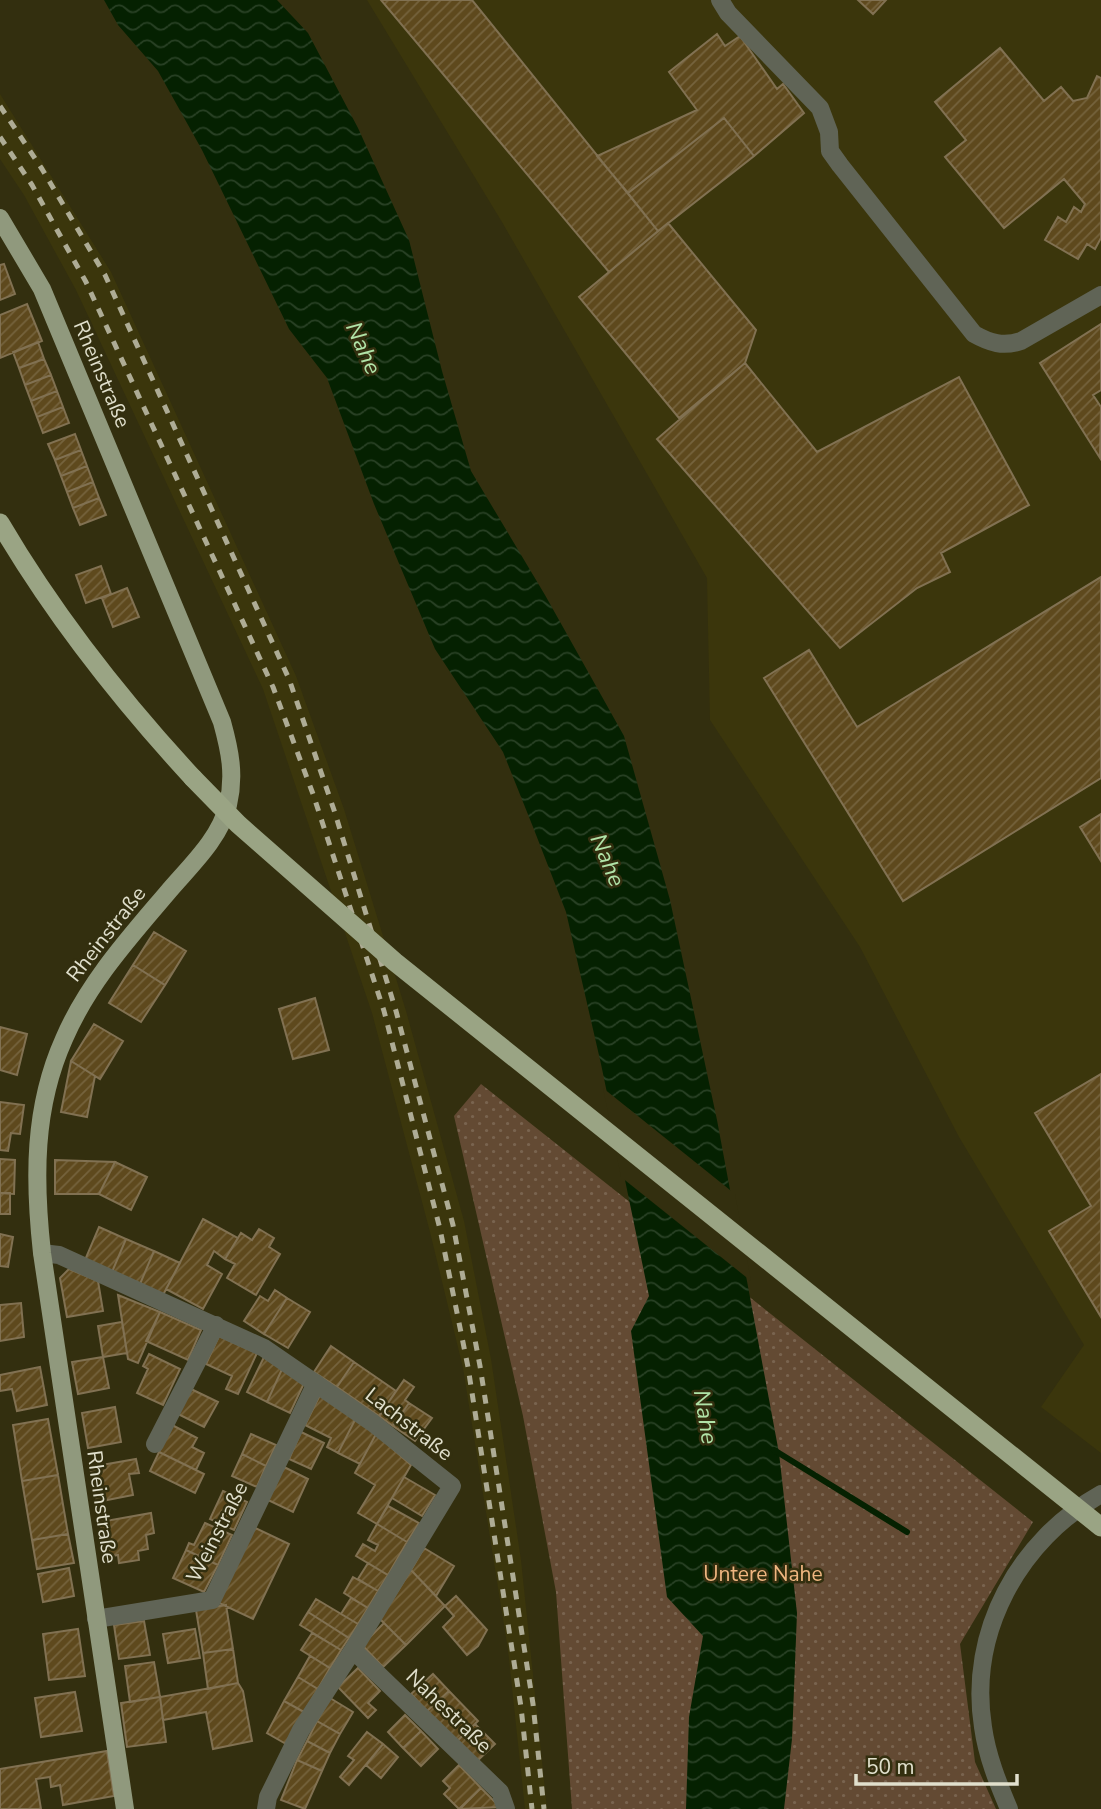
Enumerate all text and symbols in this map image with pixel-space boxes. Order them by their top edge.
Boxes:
street label: Rheinstraße [67,316,137,432]
water label: Nahe [338,317,389,379]
water label: Nahe [583,829,632,891]
street label: Rheinstraße [60,880,152,988]
street label: Lachstraße [359,1381,459,1467]
water label: Nahe [686,1388,725,1446]
street label: Rheinstraße [80,1449,124,1565]
street label: Weinstraße [180,1477,254,1587]
park label: Untere Nahe [703,1560,823,1588]
street label: Nahestraße [400,1663,498,1759]
scale bar [856,1742,1017,1786]
text: 50 m [866,1753,915,1781]

